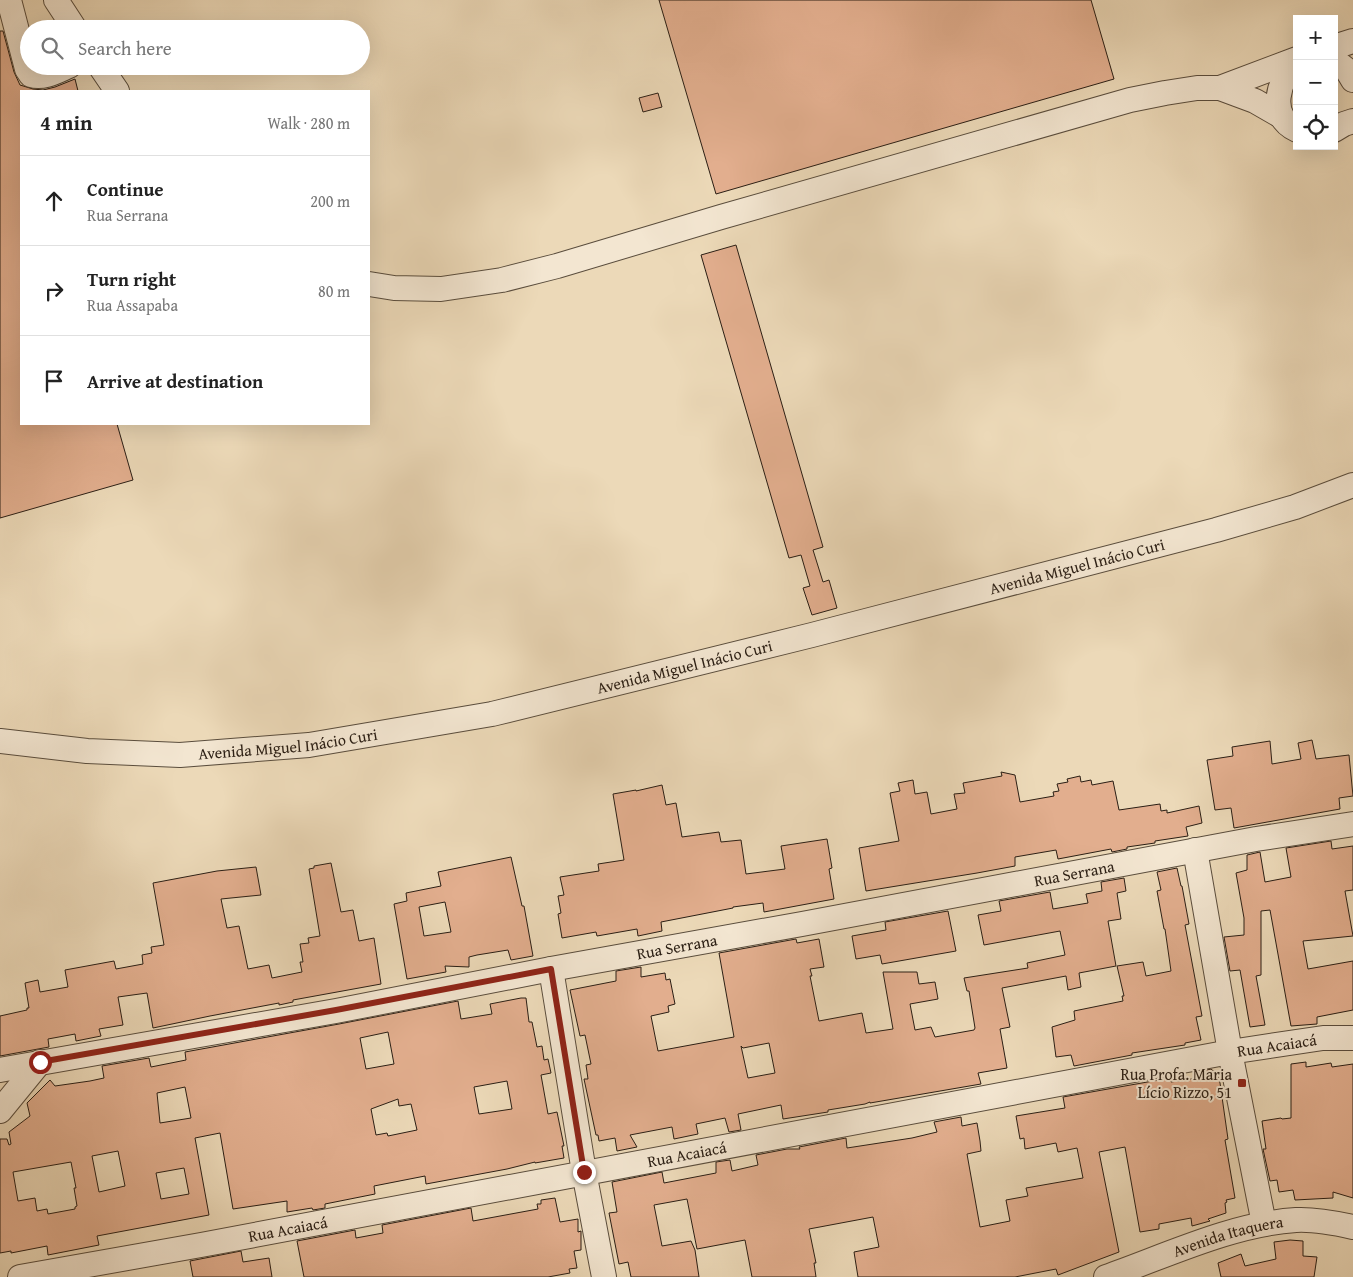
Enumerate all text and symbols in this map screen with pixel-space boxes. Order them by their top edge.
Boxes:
map controls [1293,15,1338,150]
button: + [1293,15,1338,60]
search box [20,20,370,75]
icon: search [38,34,66,62]
text: Search here [78,34,172,62]
button: − [1293,60,1338,105]
button: locate [1293,105,1338,150]
text: 4 min [40,107,92,138]
text: Walk · 280 m [267,111,350,135]
text: Continue [87,175,164,203]
icon: ahead [40,187,68,215]
text: 200 m [310,189,350,213]
text: Rua Serrana [87,203,168,227]
text: Turn right [87,265,176,293]
icon: right [40,277,68,305]
text: 80 m [318,279,350,303]
text: Rua Assapaba [87,293,178,317]
icon: arrive [40,367,68,395]
text: Arrive at destination [87,367,263,395]
street label: Avenida Miguel Inácio Curi [987,532,1168,600]
street label: Avenida Miguel Inácio Curi [594,633,775,700]
street label: Avenida Miguel Inácio Curi [197,722,380,766]
street label: Rua Serrana [1032,854,1117,892]
street label: Rua Serrana [635,927,719,965]
street label: Rua Acaiacá [1235,1027,1319,1063]
route start [29,1051,52,1074]
place label: Rua Profa. Maria Lício Rizzo, 51 [1121,1062,1232,1104]
marker: Rua Profa. Maria Lício Rizzo, 51 [1236,1077,1248,1089]
street label: Rua Acaiacá [645,1135,729,1173]
route end [573,1161,596,1184]
street label: Rua Acaiacá [246,1209,330,1248]
street label: Avenida Itaquera [1169,1209,1285,1263]

